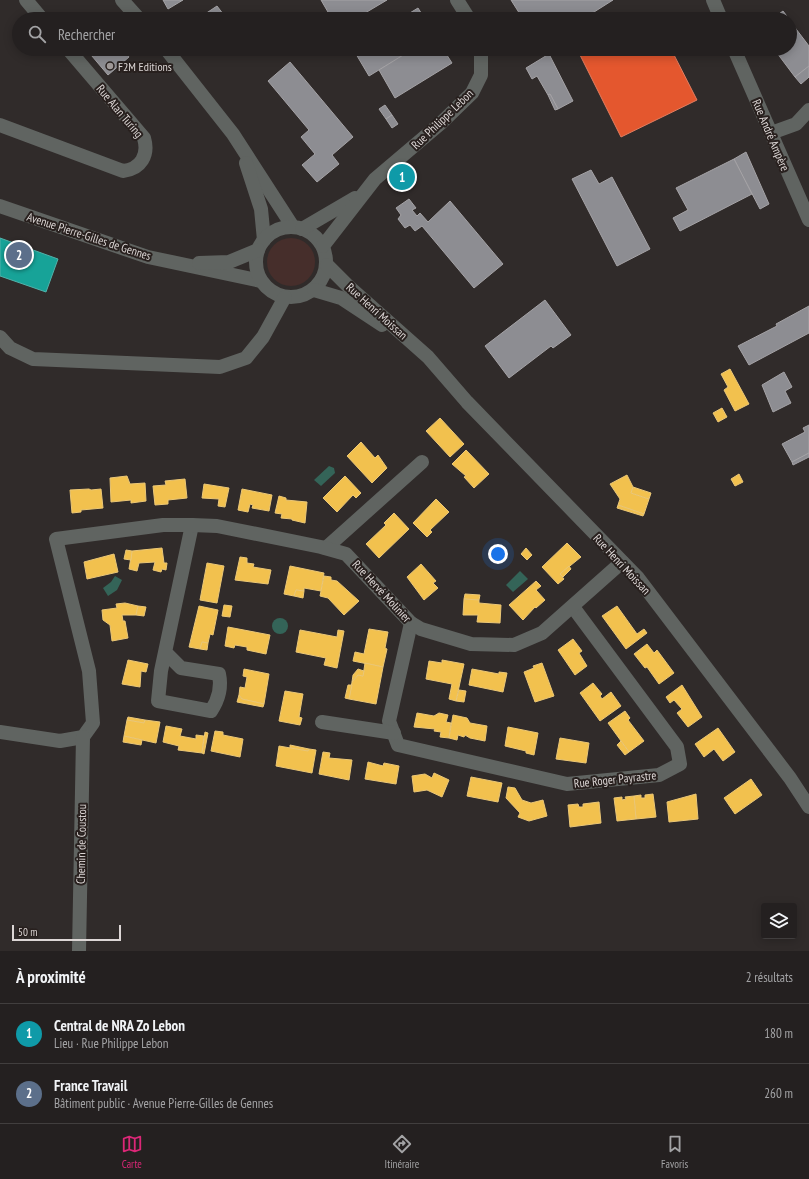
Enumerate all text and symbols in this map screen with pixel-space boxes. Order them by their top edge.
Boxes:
search box [12,12,797,56]
icon: search [26,23,48,45]
text: Rechercher [58,25,115,44]
place label: F2M Editions [118,59,172,74]
marker: F2M Editions [105,61,115,71]
street label: Rue Alan Turing [93,81,147,141]
street label: Rue Philippe Lebon [408,86,476,152]
street label: Rue André Ampère [749,97,793,173]
pin: 1 [389,162,415,192]
street label: Avenue Pierre-Gilles de Gennes [25,209,153,263]
pin: 2 [6,240,32,270]
street label: Rue Henri Moissan [343,280,411,342]
street label: Rue Henri Moissan [590,531,654,597]
your location [488,544,508,564]
street label: Rue Hervé Molinier [349,557,415,626]
street label: Rue Roger Payrastre [573,767,657,791]
street label: Chemin de Coustou [73,804,89,884]
map controls [761,903,797,939]
button: layers [761,903,797,939]
scale bar [12,923,121,942]
text: 50 m [18,925,37,939]
text: À proximité [16,966,86,988]
text: 2 résultats [746,969,793,986]
text: Central de NRA Zo Lebon [54,1016,185,1035]
text: 1 [26,1025,32,1042]
text: 180 m [764,1025,793,1042]
text: Lieu · Rue Philippe Lebon [54,1035,168,1052]
text: France Travail [54,1076,127,1095]
text: 2 [26,1085,32,1102]
text: 260 m [764,1085,793,1102]
text: Bâtiment public · Avenue Pierre-Gilles de Gennes [54,1095,273,1112]
tab: Carte [121,1133,143,1171]
tab: Itinéraire [385,1133,419,1171]
tab: Favoris [661,1133,688,1171]

